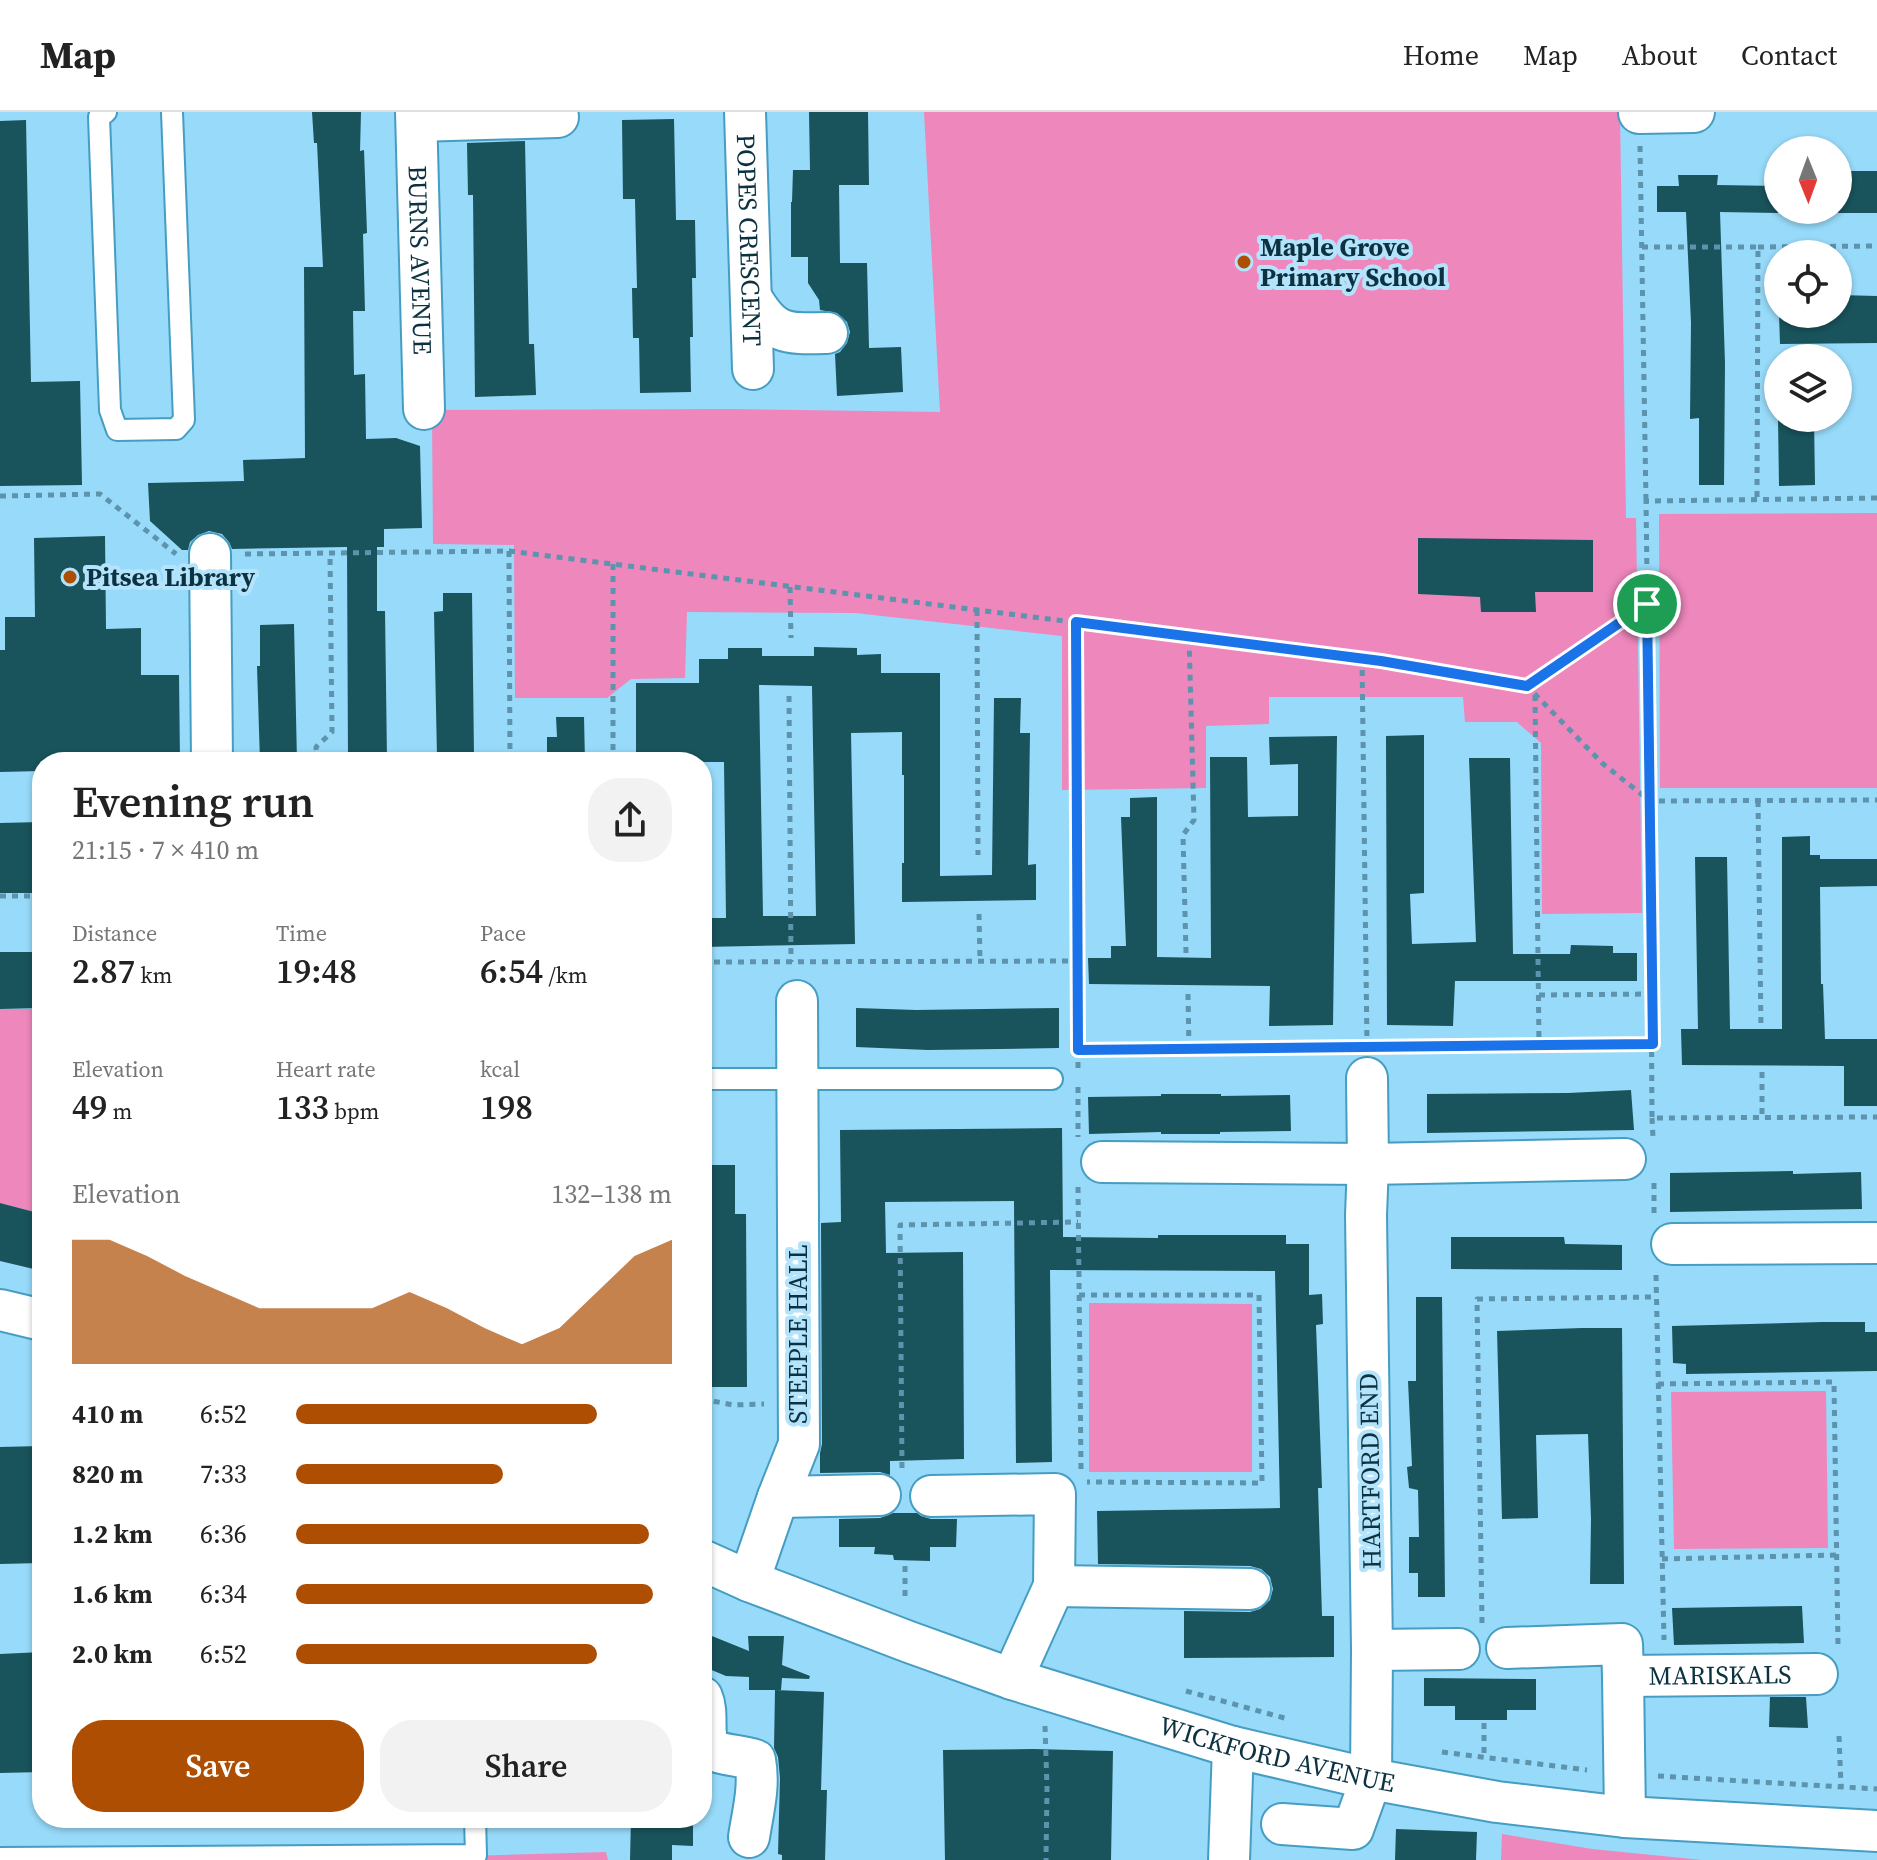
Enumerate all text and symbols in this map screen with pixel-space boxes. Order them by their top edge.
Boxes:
text: Map [40,29,116,81]
text: Home [1403,36,1479,74]
text: Map [1523,36,1578,74]
text: About [1622,36,1697,74]
text: Contact [1741,36,1837,74]
street label: POPES CRESCENT [728,133,770,347]
north arrow [1764,136,1852,224]
map controls [1764,136,1852,432]
street label: BURNS AVENUE [399,165,441,355]
place label: Maple Grove Primary School [1260,229,1446,295]
button: locate [1764,240,1852,328]
marker: Maple Grove Primary School [1235,253,1253,271]
button: layers [1764,344,1852,432]
place label: Pitsea Library [86,559,255,595]
marker: Pitsea Library [61,568,79,586]
pin [1613,570,1681,638]
icon: arrive [1625,582,1669,626]
text: Evening run [72,771,314,832]
button: share [588,778,672,862]
text: 21:15 · 7 × 410 m [72,832,259,868]
text: Distance [72,918,157,948]
text: Time [276,918,327,948]
text: Pace [480,918,526,948]
text: 2.87 [72,948,135,994]
text: 19:48 [276,948,357,994]
text: 6:54 [480,948,543,994]
text: km [135,960,172,990]
text: /km [543,960,588,990]
text: Elevation [72,1054,164,1084]
text: Heart rate [276,1054,376,1084]
text: kcal [480,1054,520,1084]
text: 49 [72,1084,107,1130]
text: 133 [276,1084,329,1130]
text: 198 [480,1084,533,1130]
text: m [107,1096,132,1126]
text: bpm [329,1096,379,1126]
text: Elevation [72,1176,181,1212]
text: 132–138 m [551,1176,672,1212]
street label: STEEPLE HALL [780,1244,816,1424]
street label: HARTFORD END [1350,1373,1390,1569]
text: 410 m [72,1396,143,1432]
text: 6:52 [200,1396,247,1432]
text: 820 m [72,1456,143,1492]
text: 7:33 [200,1456,247,1492]
text: 1.2 km [72,1516,153,1552]
text: 6:36 [200,1516,247,1552]
text: 1.6 km [72,1576,153,1612]
text: 6:34 [200,1576,247,1612]
text: 2.0 km [72,1636,153,1672]
text: 6:52 [200,1636,247,1672]
street label: MARISKALS [1648,1656,1792,1694]
street label: WICKFORD AVENUE [1155,1707,1398,1801]
button: Save [72,1720,364,1812]
button: Share [380,1720,672,1812]

